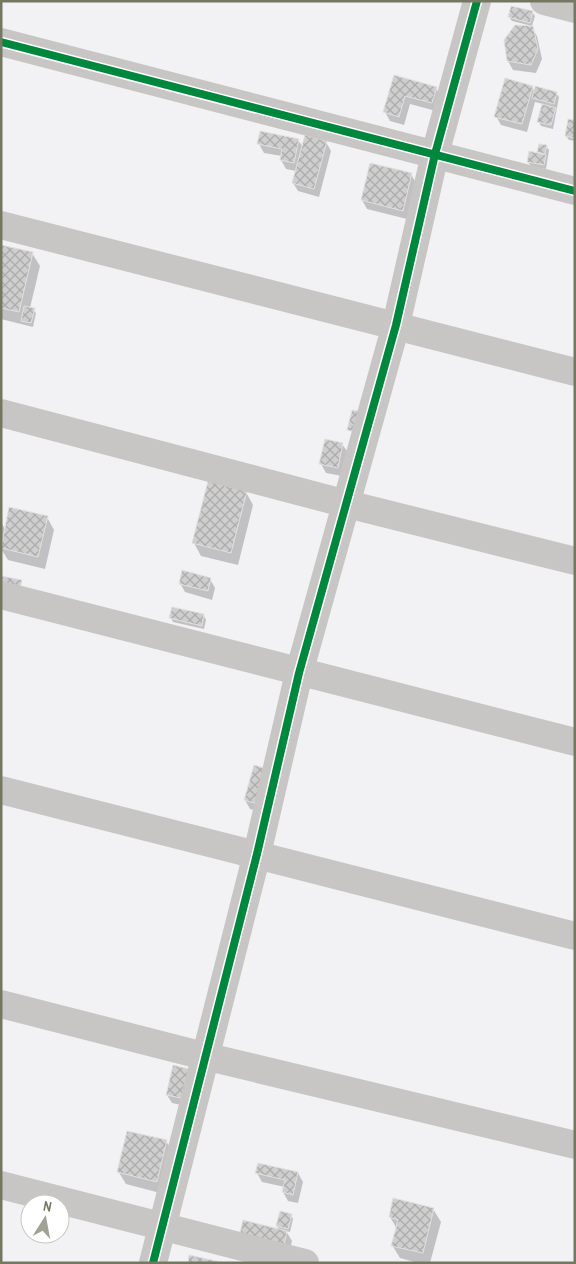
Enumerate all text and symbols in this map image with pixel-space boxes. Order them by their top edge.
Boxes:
north arrow [20,1194,70,1244]
text: N [42,1197,53,1216]

